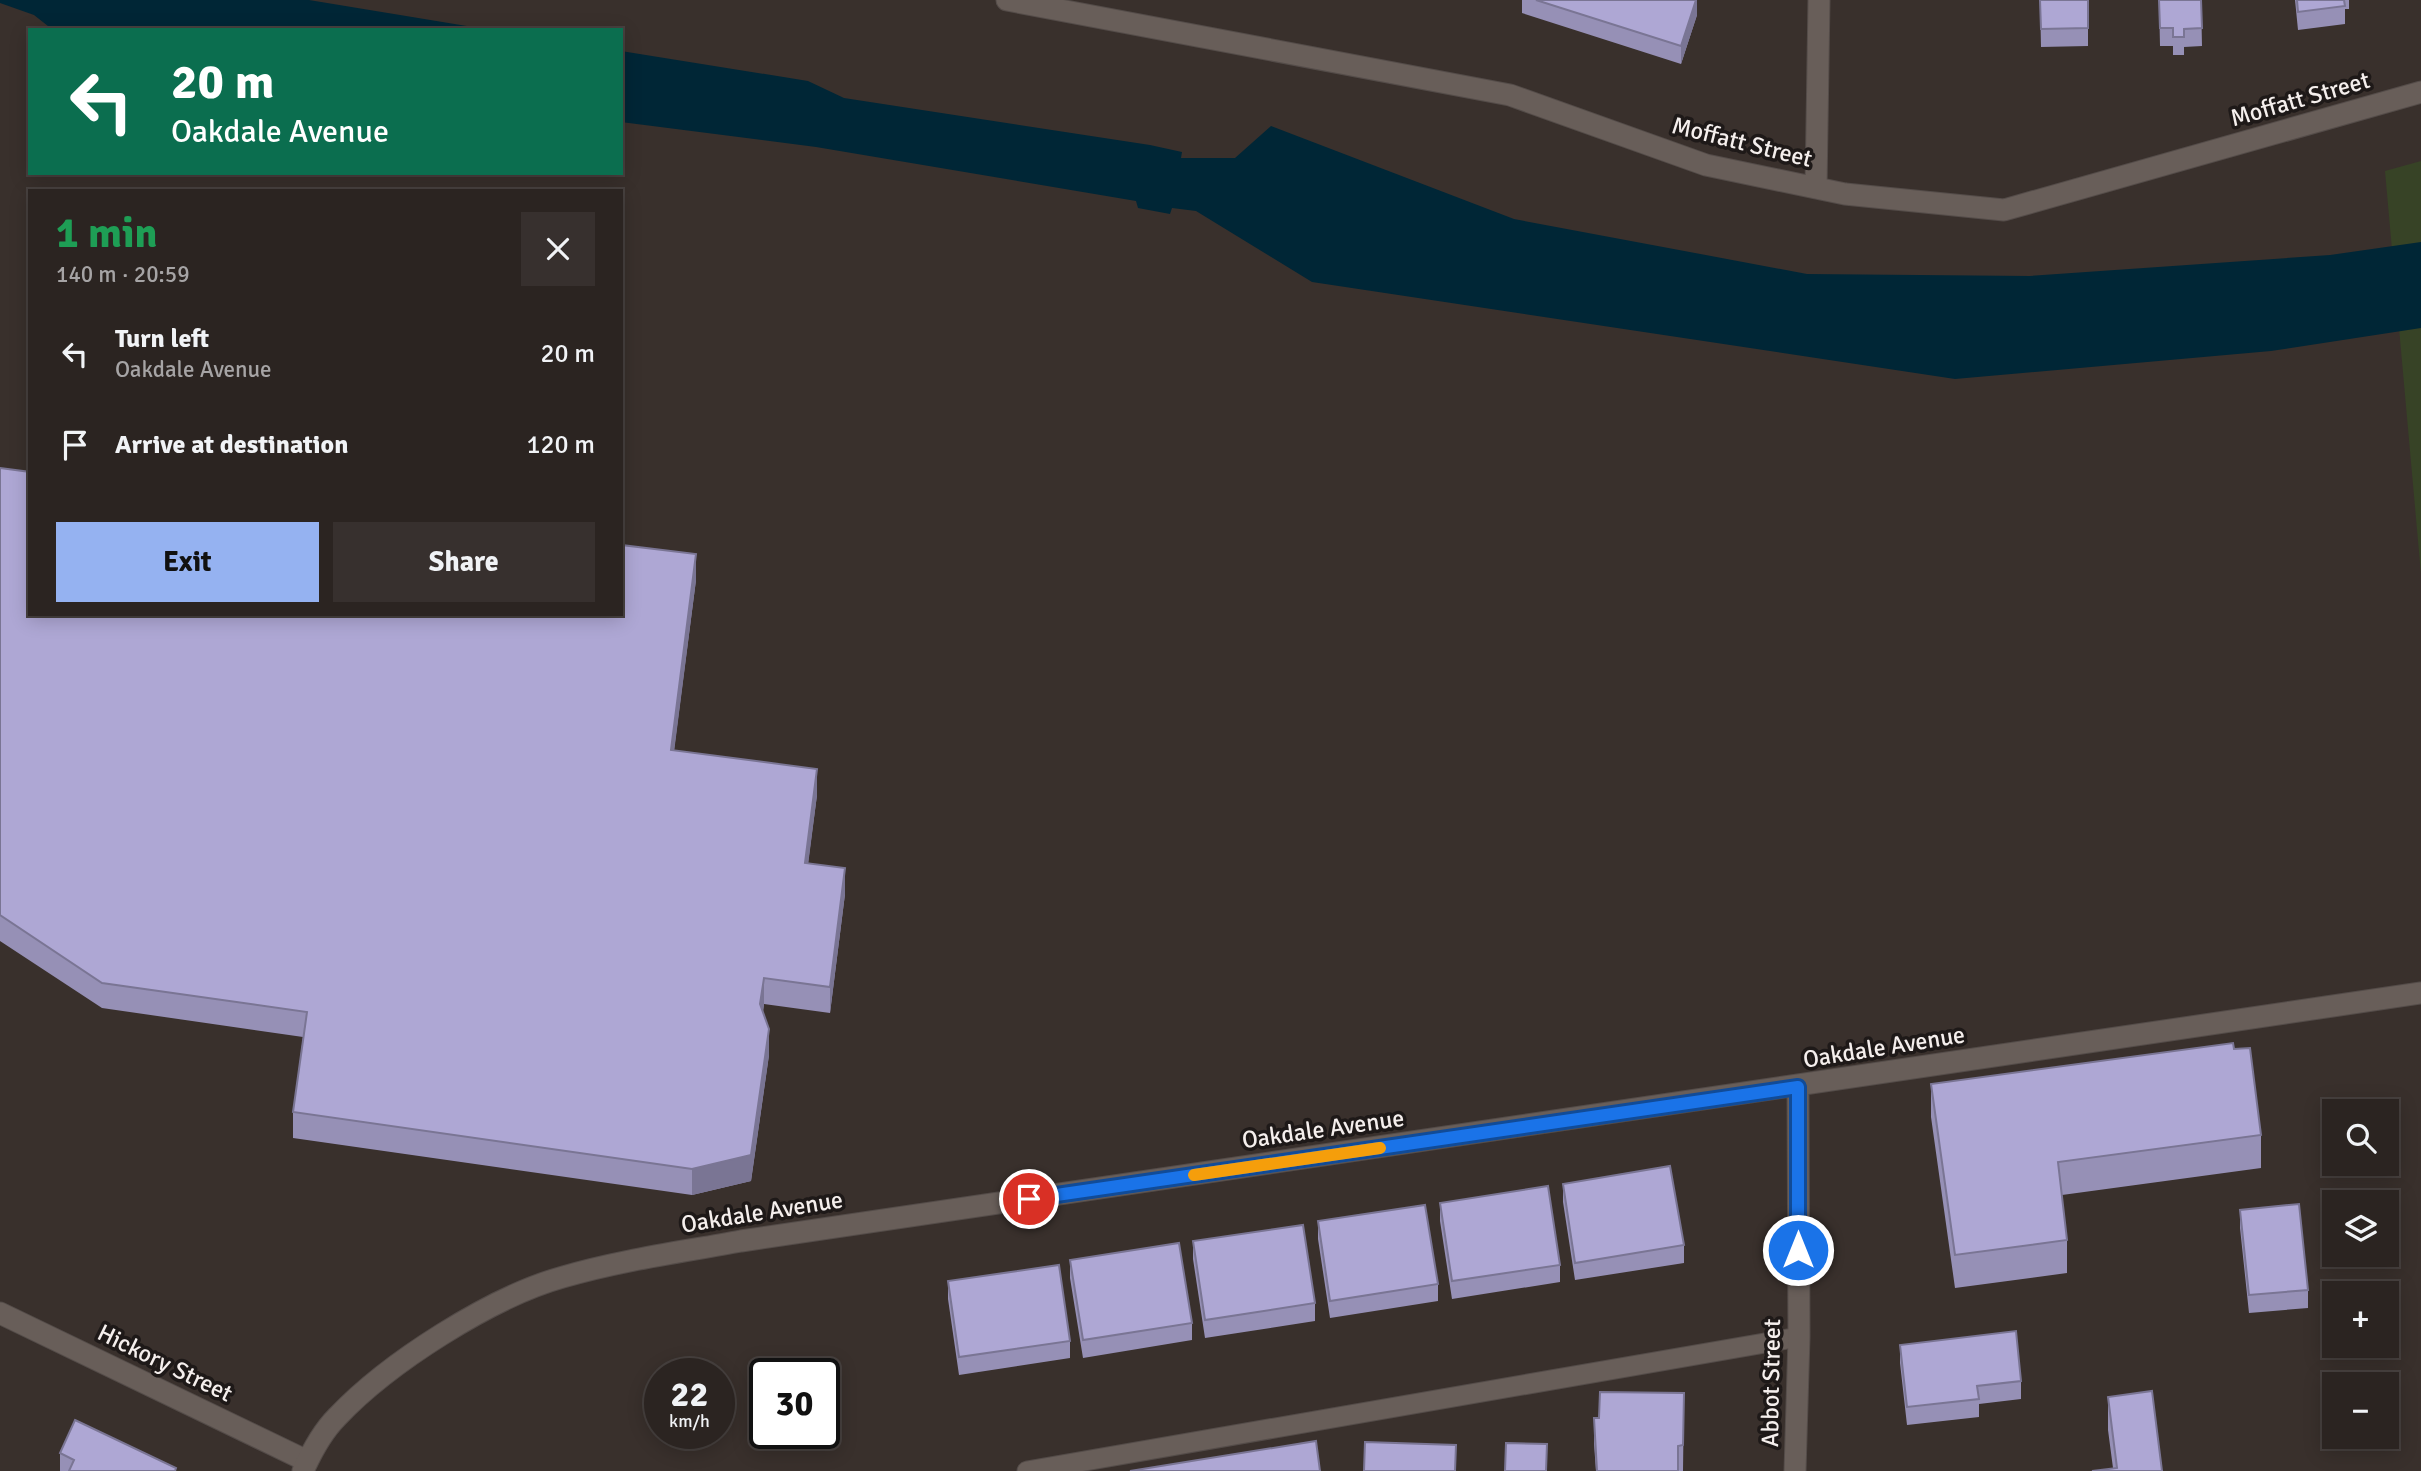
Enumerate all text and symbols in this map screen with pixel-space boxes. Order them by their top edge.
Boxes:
text: 20 m [171,52,274,112]
icon: left [56,56,147,147]
street label: Moffatt Street [2227,65,2373,133]
street label: Moffatt Street [1669,110,1815,174]
text: Oakdale Avenue [171,112,389,151]
text: 1 min [56,208,157,259]
button: close [521,212,595,286]
text: 140 m · 20:59 [56,260,190,289]
text: Turn left [115,323,209,355]
icon: left [56,335,94,373]
text: 20 m [540,338,595,370]
text: Oakdale Avenue [115,355,272,384]
icon: arrive [56,426,94,464]
text: Arrive at destination [115,429,348,461]
text: 120 m [526,429,595,461]
button: Exit [56,522,319,602]
button: Share [333,522,595,602]
street label: Oakdale Avenue [1801,1019,1967,1075]
map controls [2322,1099,2399,1449]
button: search [2322,1099,2399,1176]
street label: Oakdale Avenue [1240,1103,1406,1155]
pin [999,1169,1059,1229]
icon: arrive [1010,1180,1048,1218]
street label: Oakdale Avenue [679,1184,845,1240]
button: layers [2322,1190,2399,1267]
position arrow [1761,1213,1835,1287]
button: + [2322,1281,2399,1358]
street label: Hickory Street [93,1317,237,1409]
street label: Abbot Street [1755,1319,1787,1447]
speed limit sign: 30 [749,1358,840,1449]
button: − [2322,1372,2399,1449]
text: 22 [671,1373,708,1416]
text: km/h [669,1410,710,1432]

